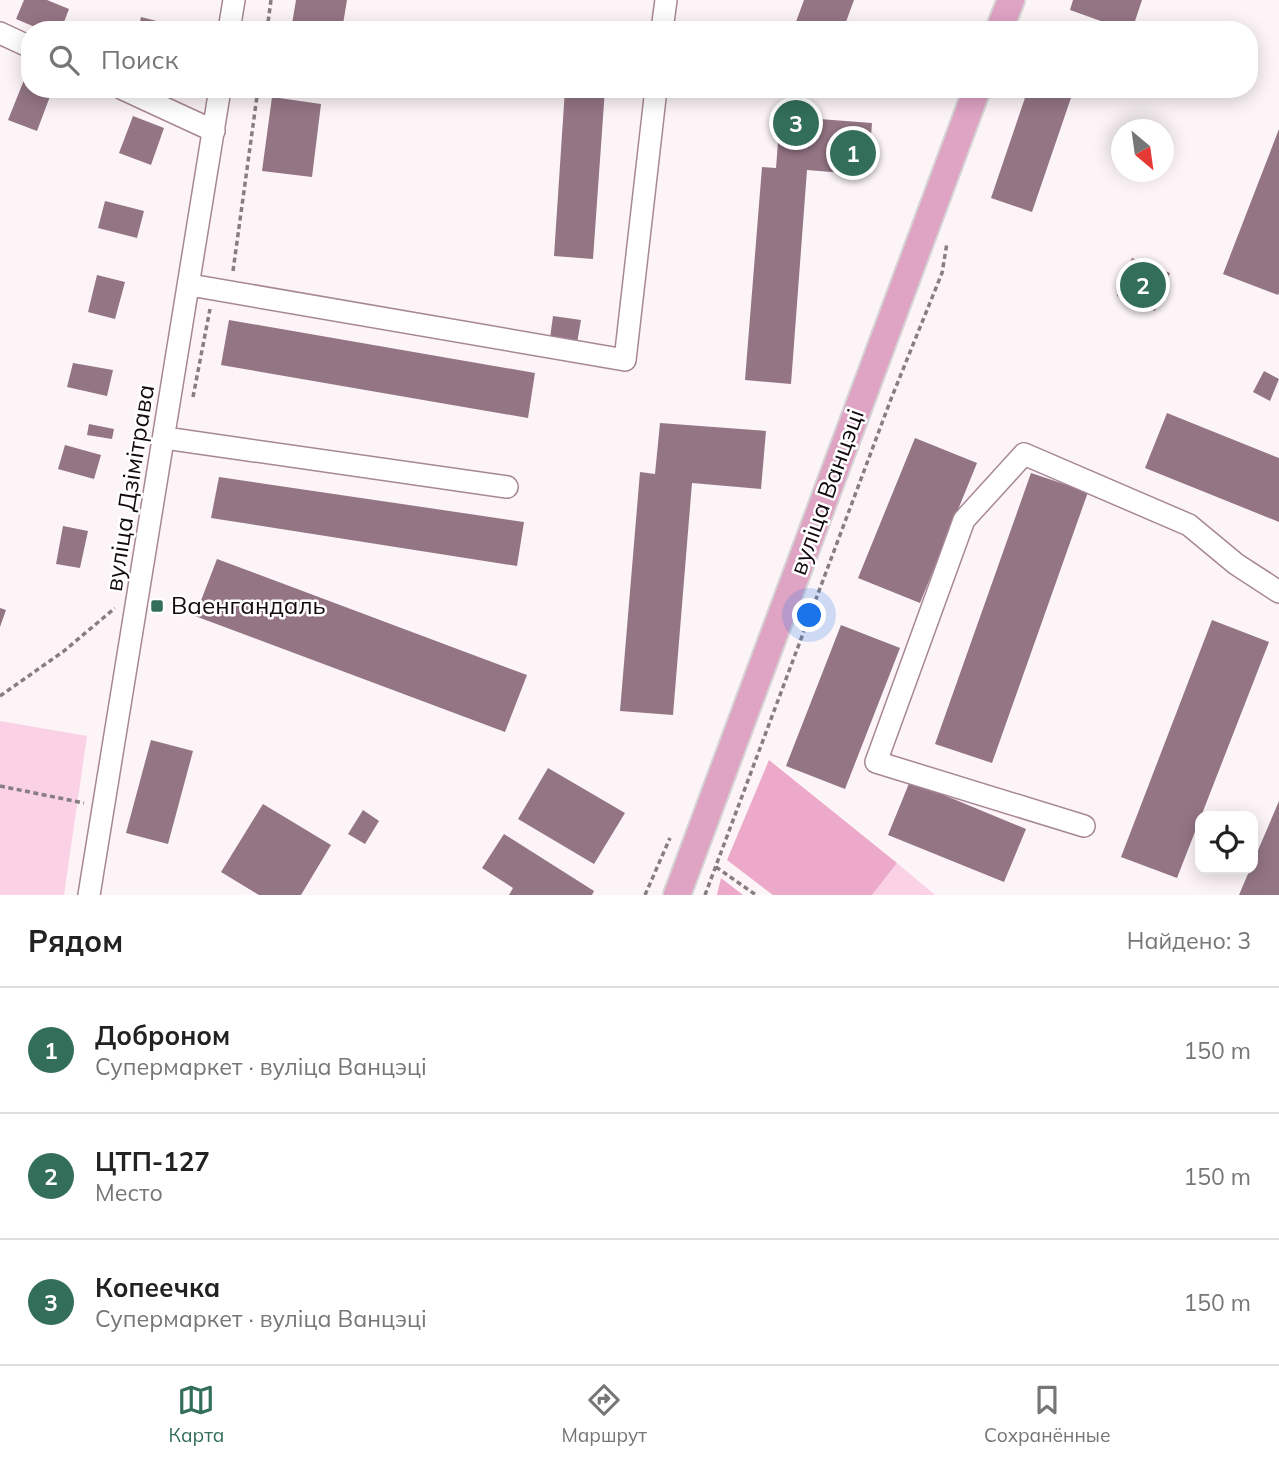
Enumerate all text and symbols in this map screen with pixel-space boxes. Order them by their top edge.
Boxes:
search box [21,21,1258,98]
icon: search [45,41,83,79]
text: Поиск [101,43,179,76]
pin: 3 [773,97,819,149]
north arrow [1111,119,1174,182]
pin: 1 [830,127,876,179]
pin: 2 [1120,259,1166,311]
street label: вуліца Дзімітрава [98,382,160,593]
street label: вуліца Ванцэці [782,405,870,579]
place label: Ваенгандаль [171,590,326,620]
marker: Ваенгандаль [149,598,165,614]
your location [792,598,826,632]
map controls [1195,811,1258,874]
button: locate [1195,811,1258,874]
text: Рядом [28,922,123,960]
text: Найдено: 3 [1127,926,1251,955]
text: Доброном [95,1019,230,1052]
text: 1 [44,1036,58,1065]
text: 150 m [1183,1036,1251,1065]
text: Супермаркет · вуліца Ванцэці [95,1052,427,1081]
text: ЦТП-127 [95,1145,210,1178]
text: 2 [44,1162,58,1191]
text: 150 m [1183,1162,1251,1191]
text: Место [95,1178,163,1207]
text: Копеечка [95,1271,220,1304]
text: 3 [44,1288,58,1317]
text: 150 m [1183,1288,1251,1317]
text: Супермаркет · вуліца Ванцэці [95,1304,427,1333]
tab: Карта [169,1381,224,1447]
tab: Маршрут [561,1381,647,1447]
tab: Сохранённые [984,1381,1110,1447]

